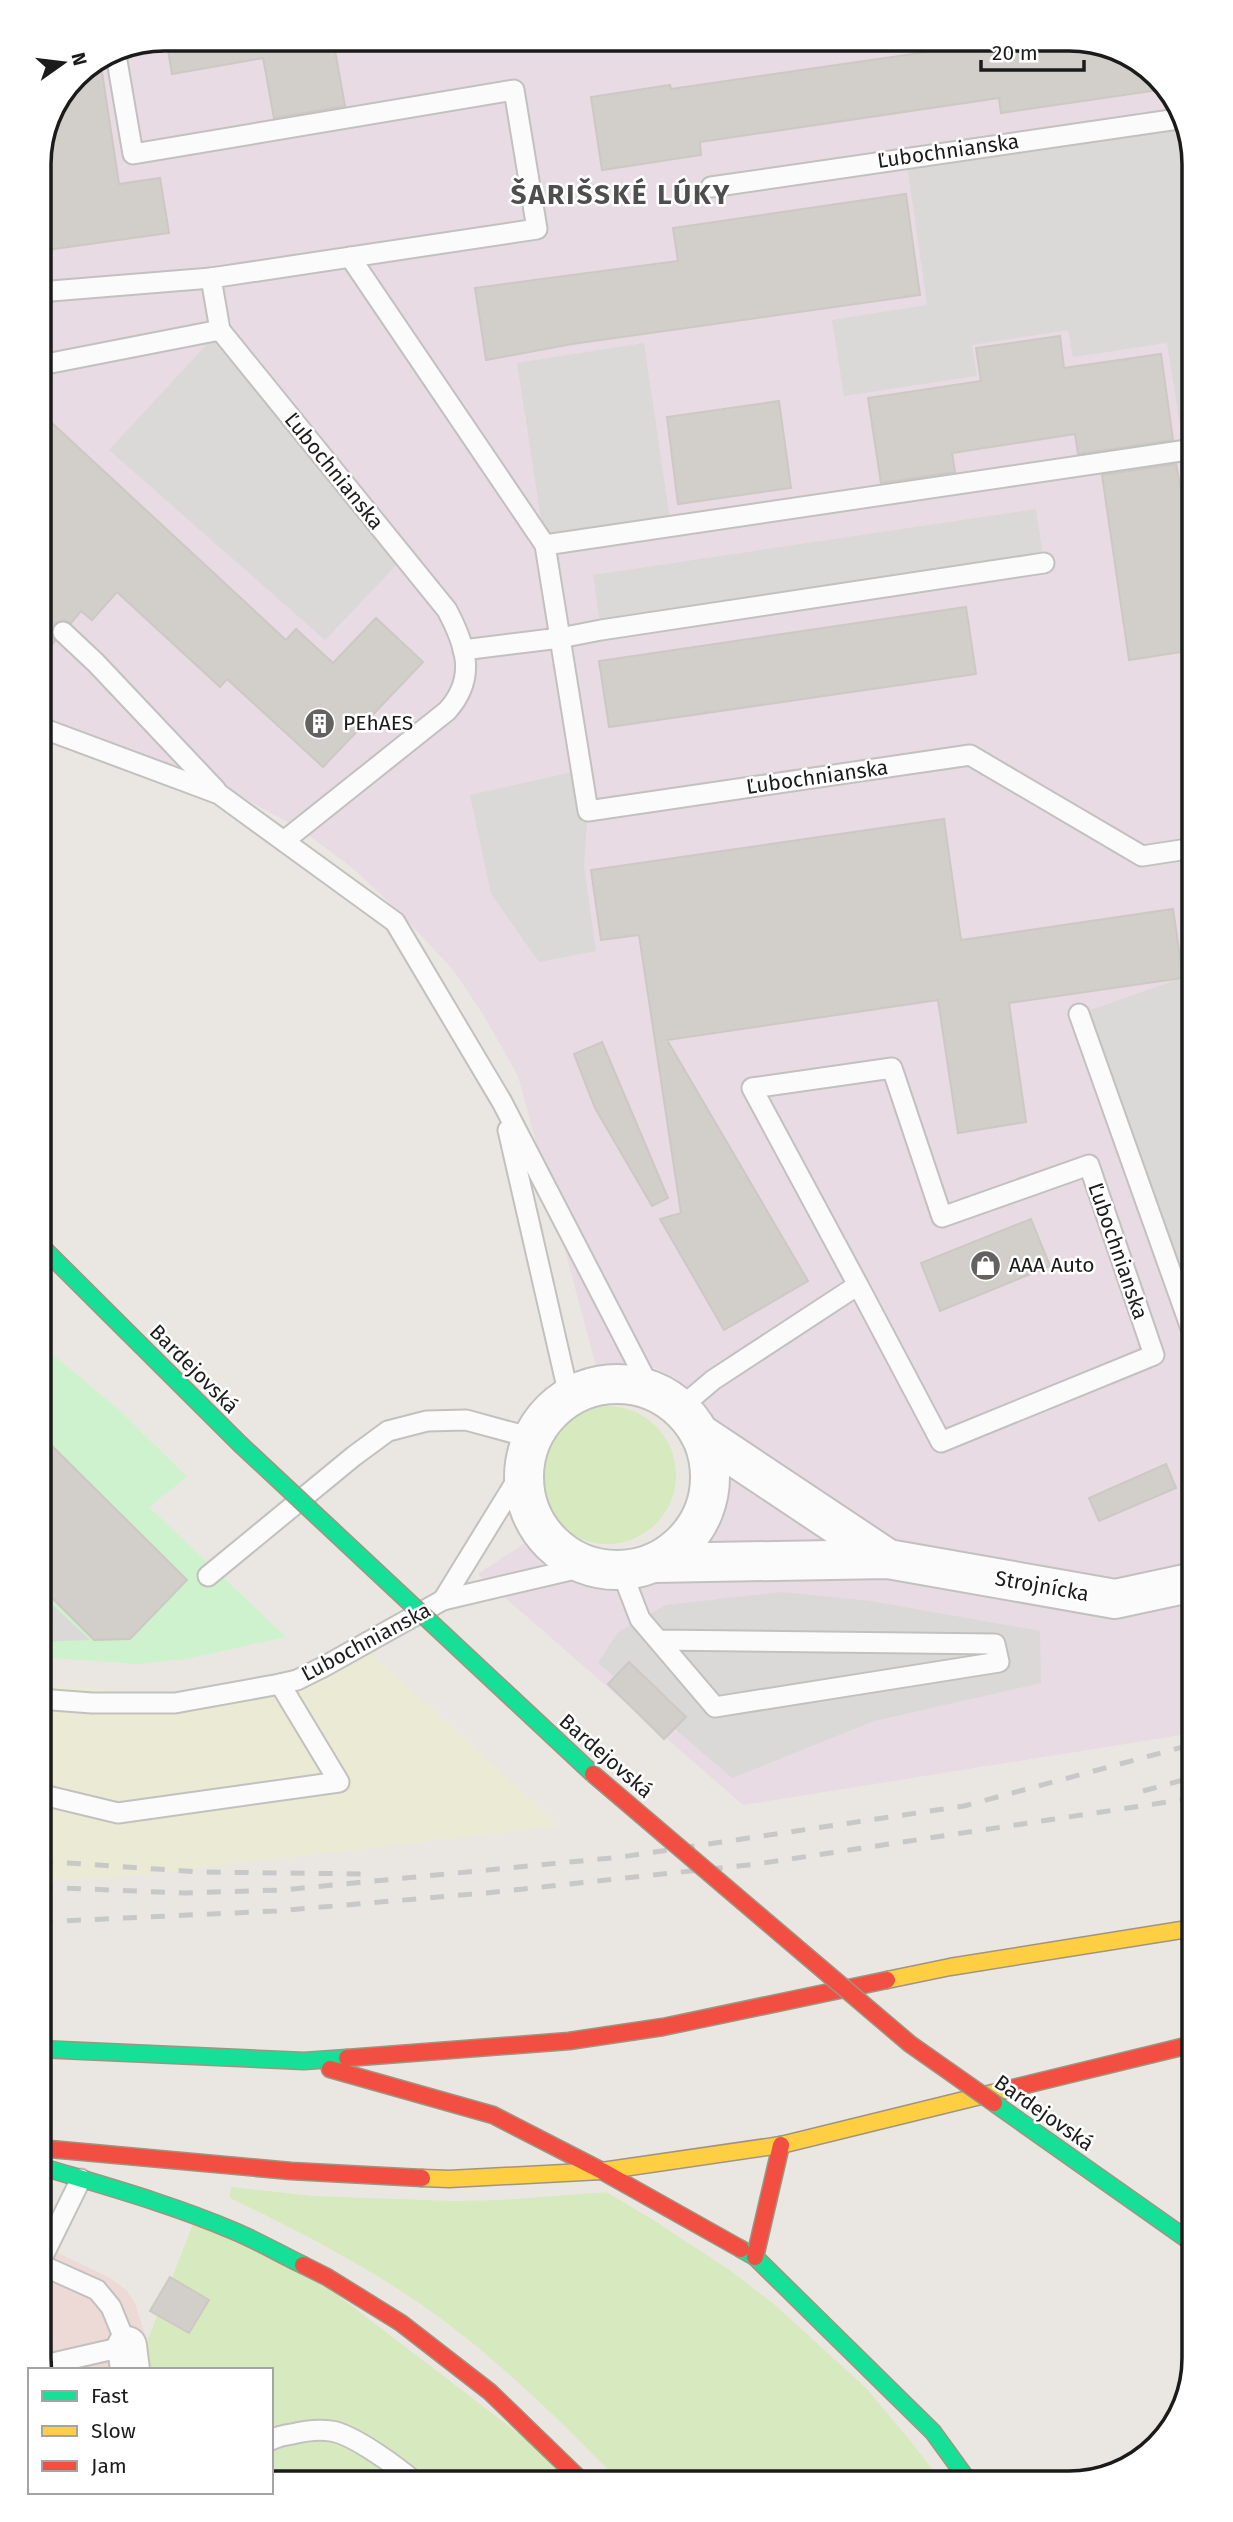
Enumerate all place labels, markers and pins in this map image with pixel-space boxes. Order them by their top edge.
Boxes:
building icon: PEhAES [303,706,337,740]
place label: PEhAES [343,710,413,736]
shop icon: AAA Auto [969,1248,1003,1282]
place label: AAA Auto [1009,1252,1094,1278]

